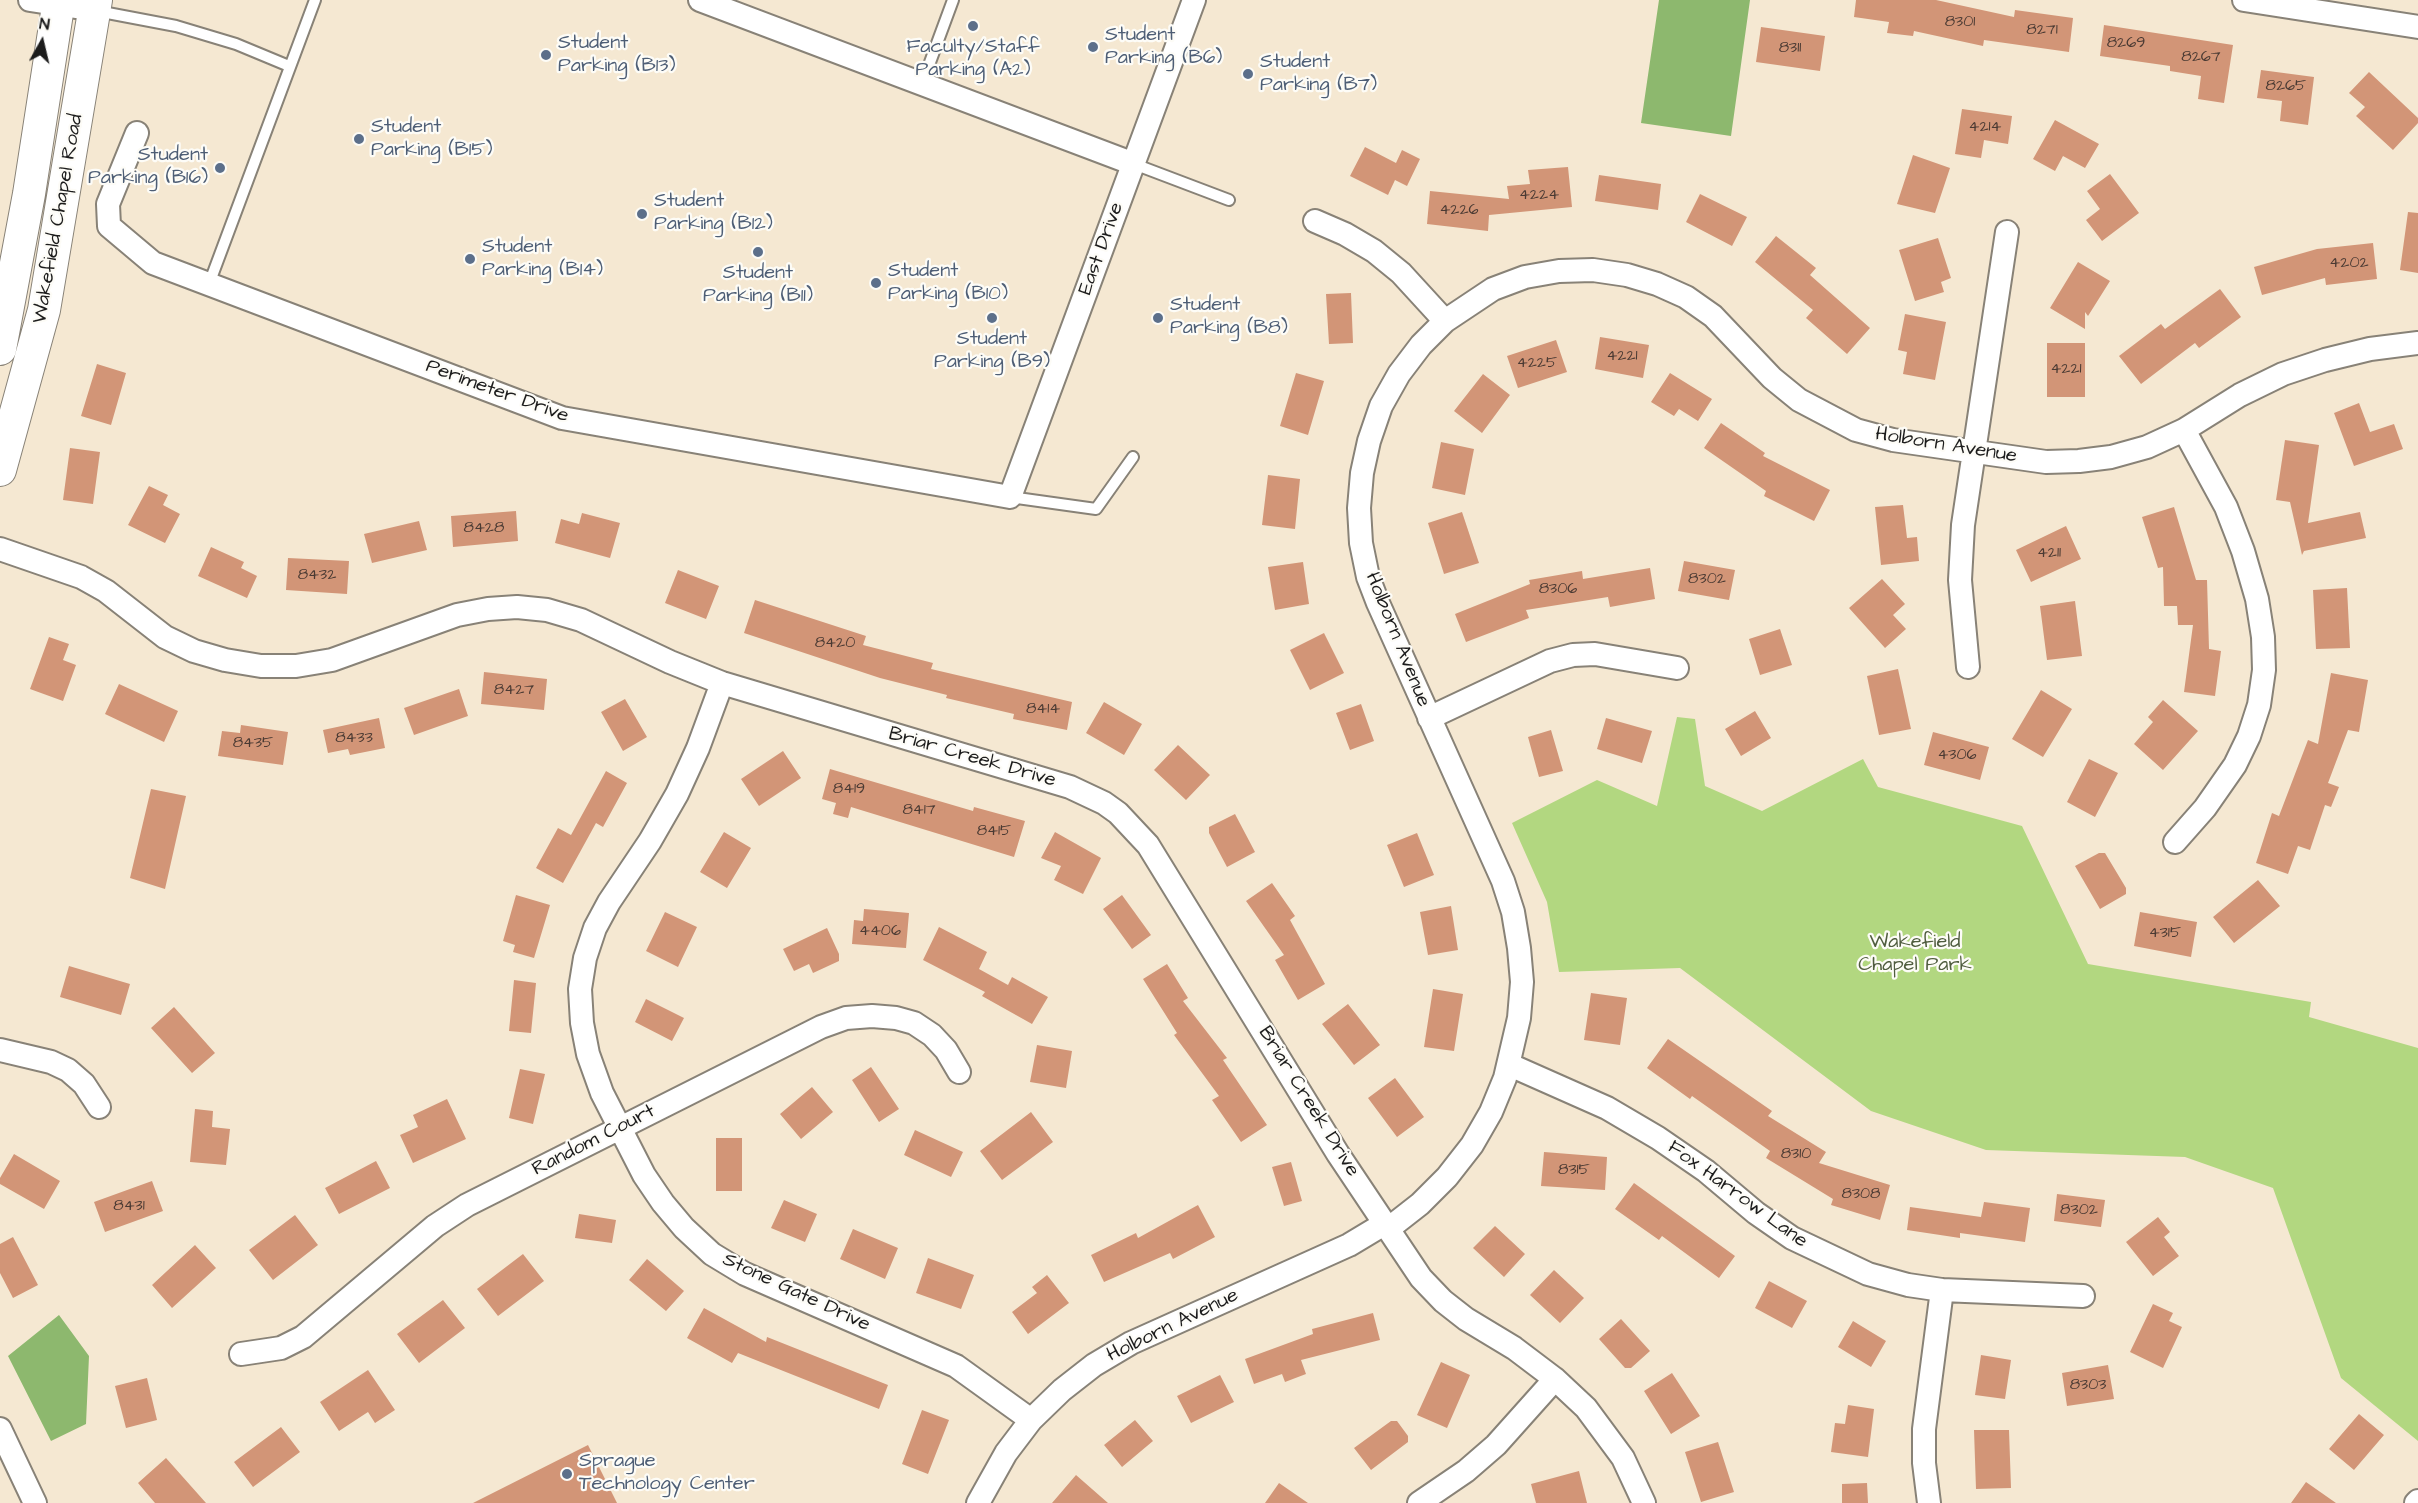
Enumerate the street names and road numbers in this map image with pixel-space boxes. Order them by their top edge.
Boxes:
street label: Wakefield Chapel Road [29,112,89,326]
street label: East Drive [1074,200,1130,298]
street label: Perimeter Drive [422,355,572,429]
street label: Holborn Avenue [1873,423,2019,469]
street label: Holborn Avenue [1359,569,1435,711]
street label: Briar Creek Drive [886,723,1058,793]
street label: Briar Creek Drive [1252,1022,1364,1182]
street label: Random Court [529,1100,659,1182]
street label: Fox Harrow Lane [1662,1136,1812,1254]
street label: Stone Gate Drive [718,1248,874,1338]
street label: Holborn Avenue [1103,1284,1243,1368]

